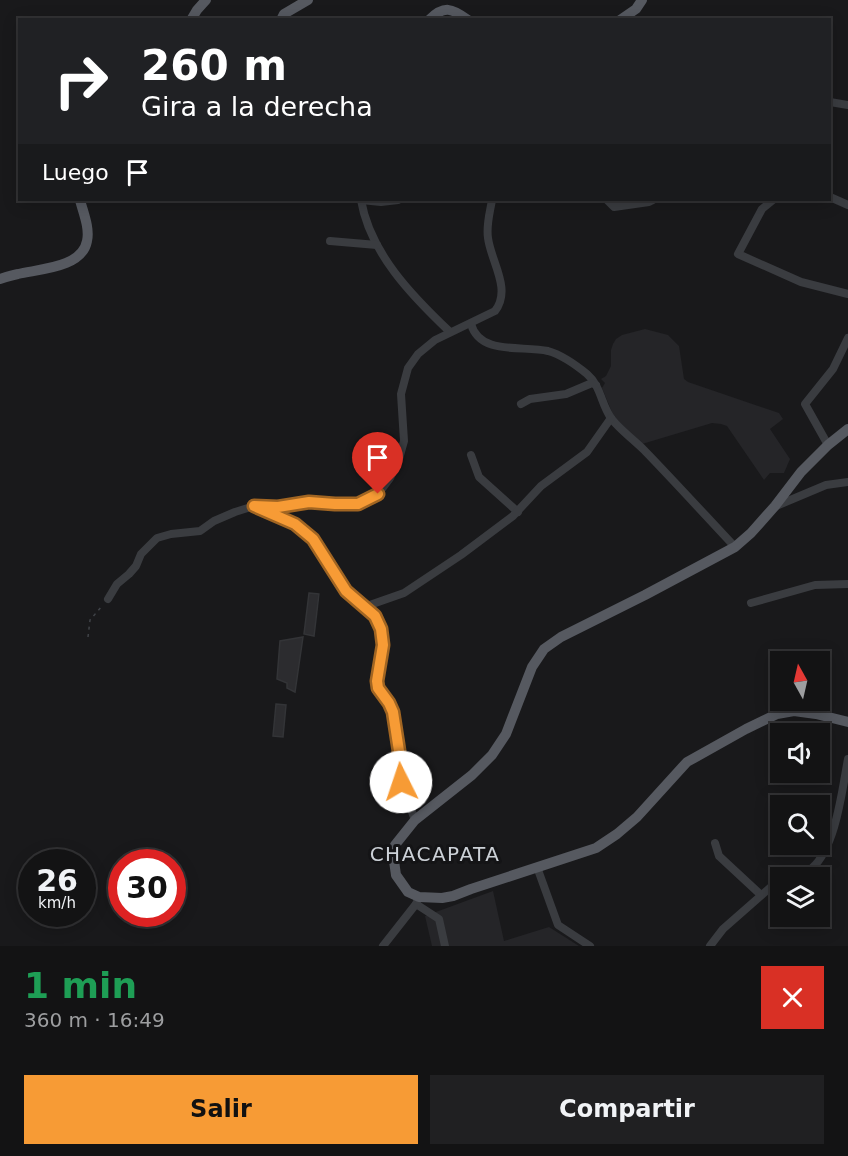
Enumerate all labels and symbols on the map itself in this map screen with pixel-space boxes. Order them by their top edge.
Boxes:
pin [352,432,403,494]
north arrow [770,651,830,711]
position arrow [369,750,433,814]
district label: CHACAPATA [370,842,500,866]
speed limit sign: 30 [108,849,186,927]

